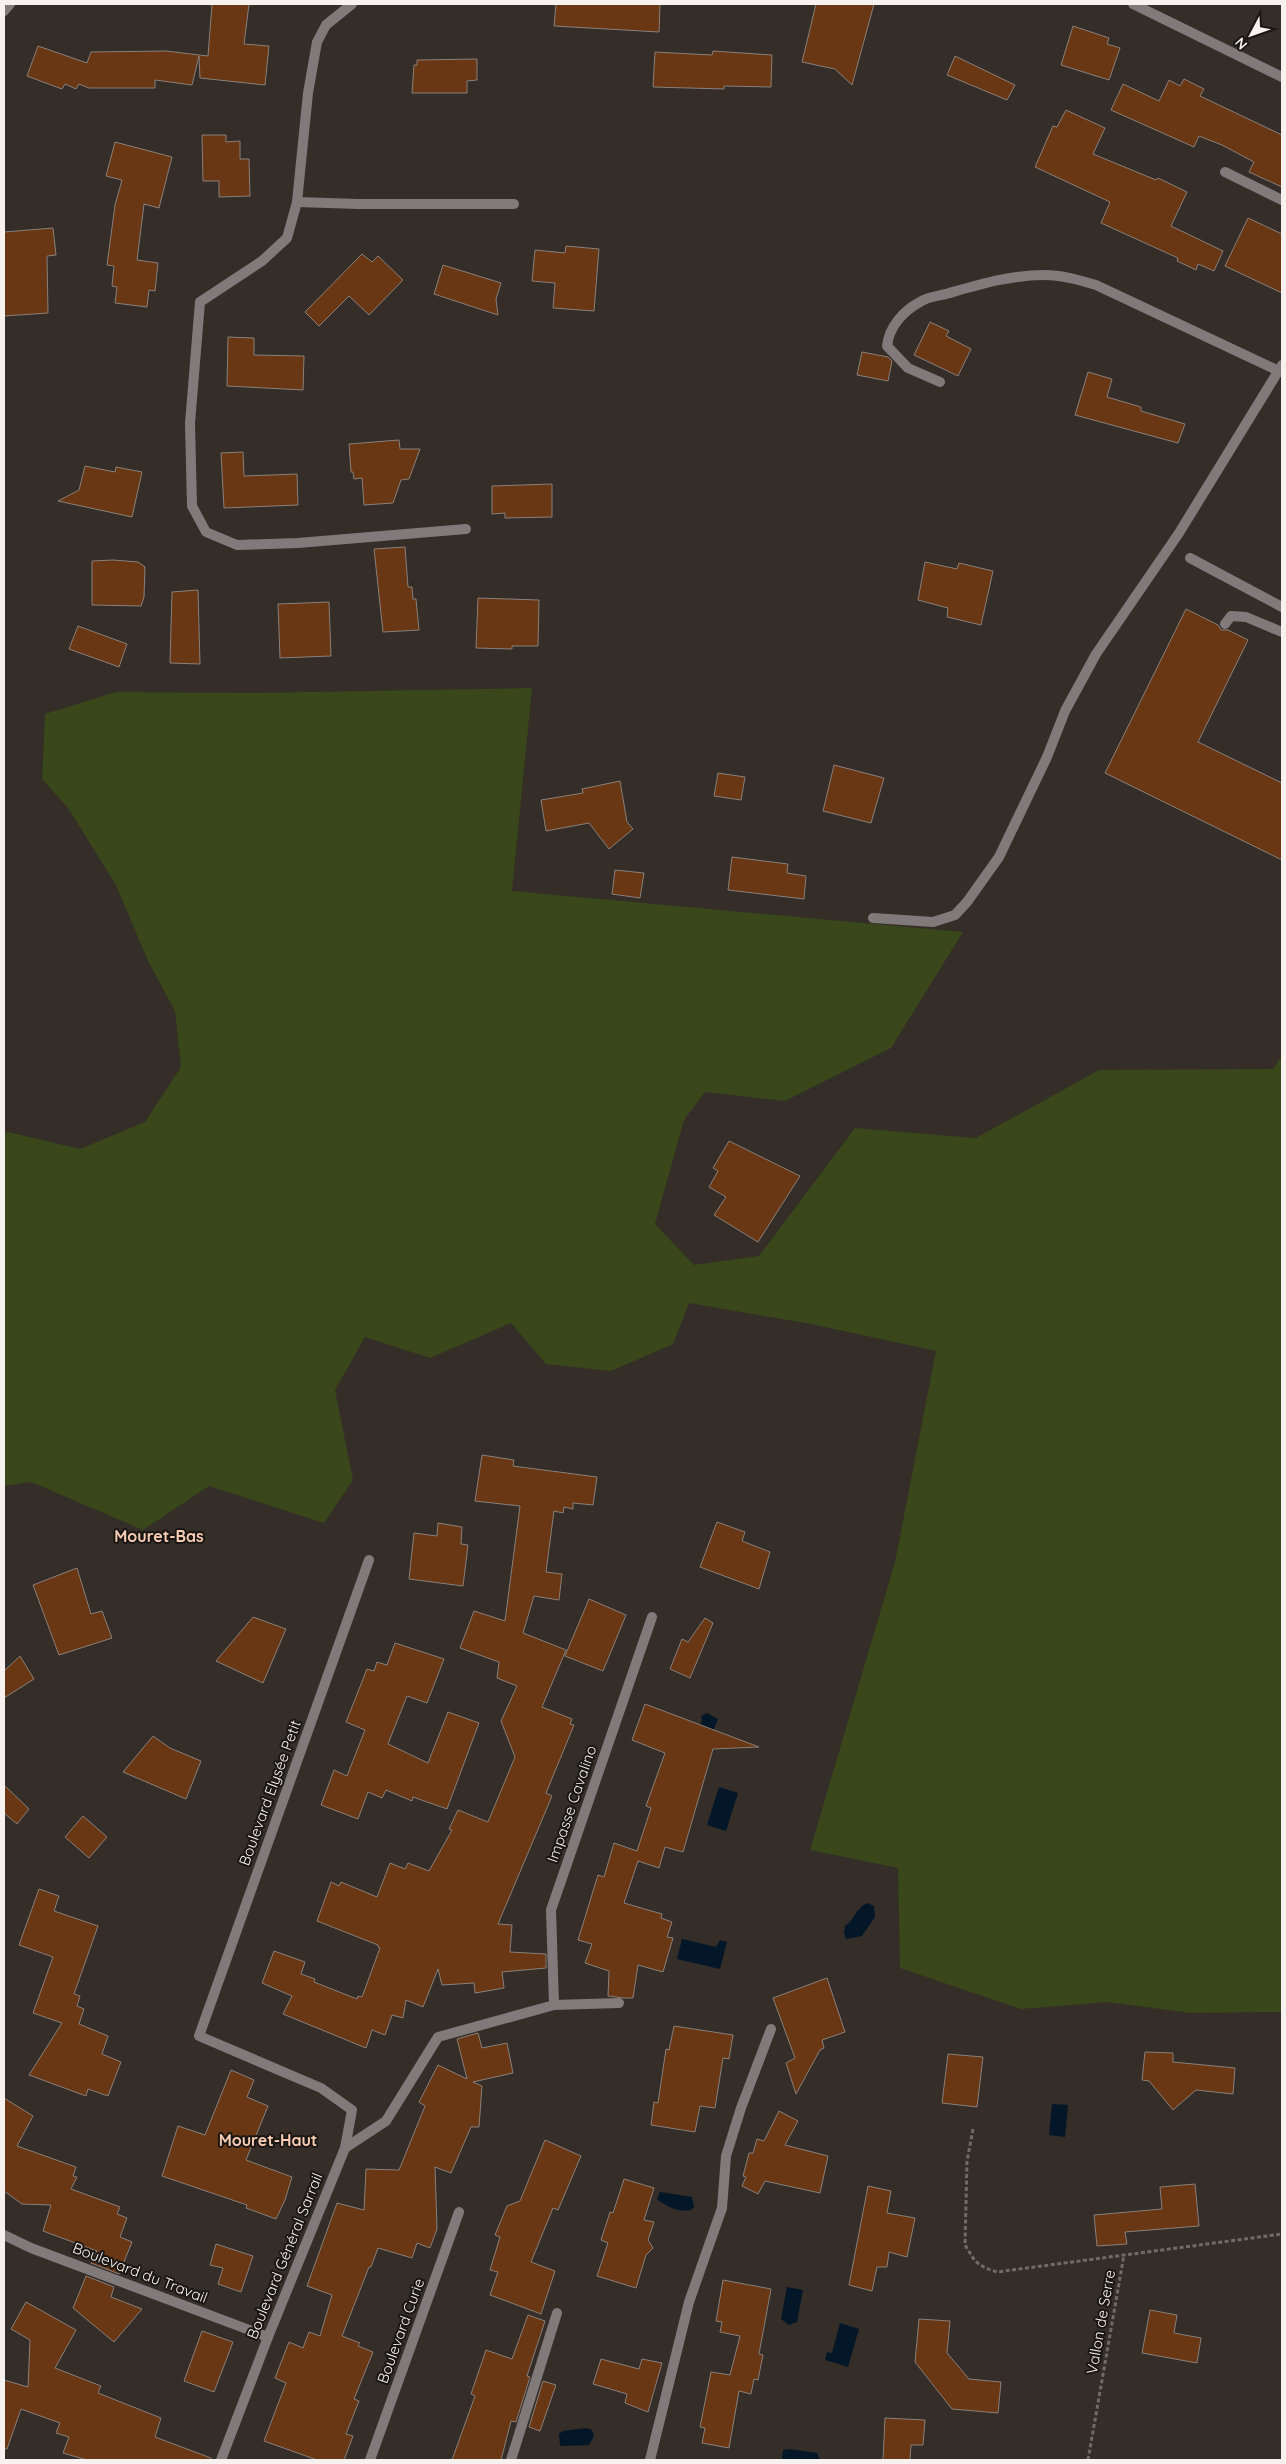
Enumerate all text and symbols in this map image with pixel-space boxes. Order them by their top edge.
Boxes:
north arrow [1226,10,1276,60]
text: N [1231,34,1251,53]
district label: Mouret-Bas [114,1526,204,1546]
street label: Boulevard Elysée Petit [234,1717,305,1868]
street label: Impasse Cavalino [543,1743,600,1865]
district label: Mouret-Haut [219,2130,317,2150]
street label: Boulevard Général Sarrail [242,2170,327,2342]
street label: Boulevard du Travail [70,2238,210,2307]
street label: Vallon de Serre [1082,2268,1119,2376]
street label: Boulevard Curie [373,2276,428,2386]

